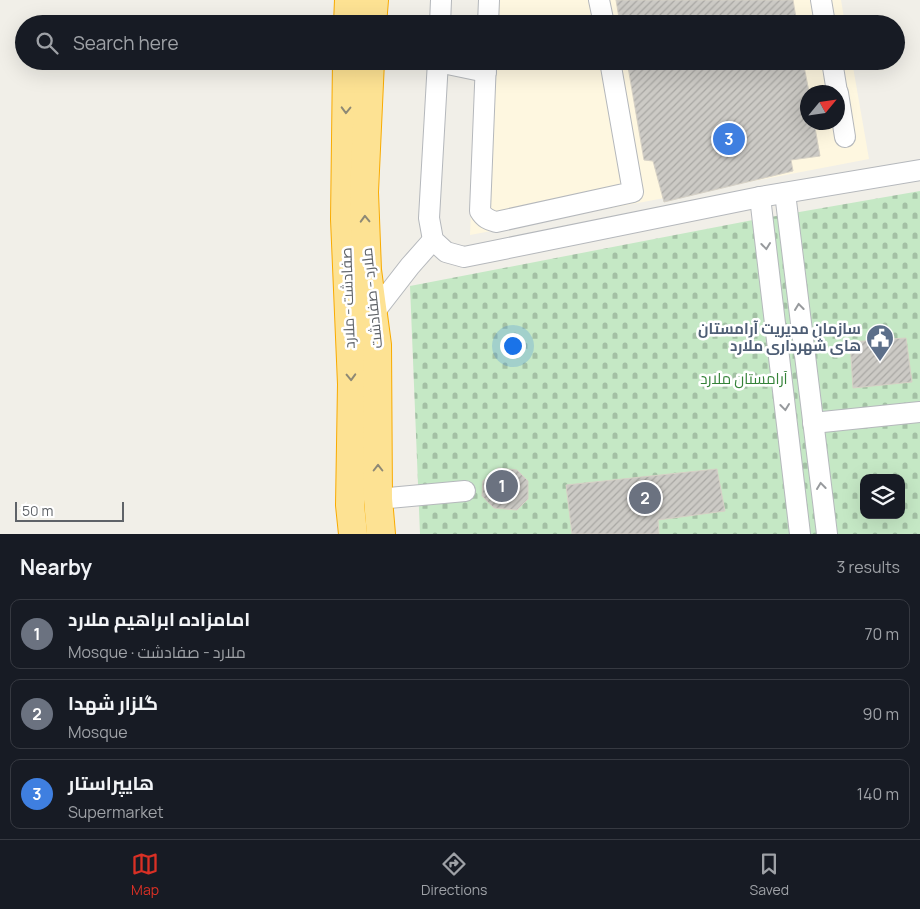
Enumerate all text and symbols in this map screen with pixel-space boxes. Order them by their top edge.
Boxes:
search box [15,15,905,70]
icon: search [33,29,61,57]
text: Search here [73,30,179,56]
north arrow [800,85,845,130]
one-way arrow [341,106,352,114]
pin: 3 [713,120,745,158]
one-way arrow [360,214,371,222]
one-way arrow [760,242,771,250]
street label: صفادشت - ملارد [335,247,360,349]
street label: ملارد - صفادشت [356,247,387,350]
one-way arrow [794,303,805,311]
place label: سازمان مدیریت آرامستان های شهرداری ملارد [698,318,861,356]
public building icon: سازمان مدیریت آرامستان های شهرداری ملارد [865,323,895,362]
your location [500,333,526,359]
park label: آرامستان ملارد [700,368,788,389]
one-way arrow [346,374,357,382]
one-way arrow [779,404,790,412]
one-way arrow [373,464,383,472]
pin: 1 [486,467,518,505]
map controls [860,474,905,519]
button: layers [860,474,905,519]
pin: 2 [629,479,661,517]
one-way arrow [816,481,827,489]
scale bar [15,499,124,522]
text: 50 m [22,501,53,520]
text: Nearby [20,553,92,581]
text: 3 results [837,556,900,578]
text: امامزاده ابراهیم ملارد [68,606,250,632]
text: 1 [33,623,41,645]
text: 70 m [864,623,899,645]
text: Mosque · ملارد - صفادشت [68,641,246,663]
text: گلزار شهدا [68,690,158,716]
text: 2 [32,703,42,725]
text: 90 m [863,703,899,725]
text: Mosque [68,721,128,743]
text: هایپراستار [68,770,154,796]
text: 3 [32,783,42,805]
text: 140 m [857,783,899,805]
text: Supermarket [68,801,164,823]
tab: Map [131,850,159,899]
tab: Directions [421,850,487,899]
tab: Saved [750,850,789,899]

